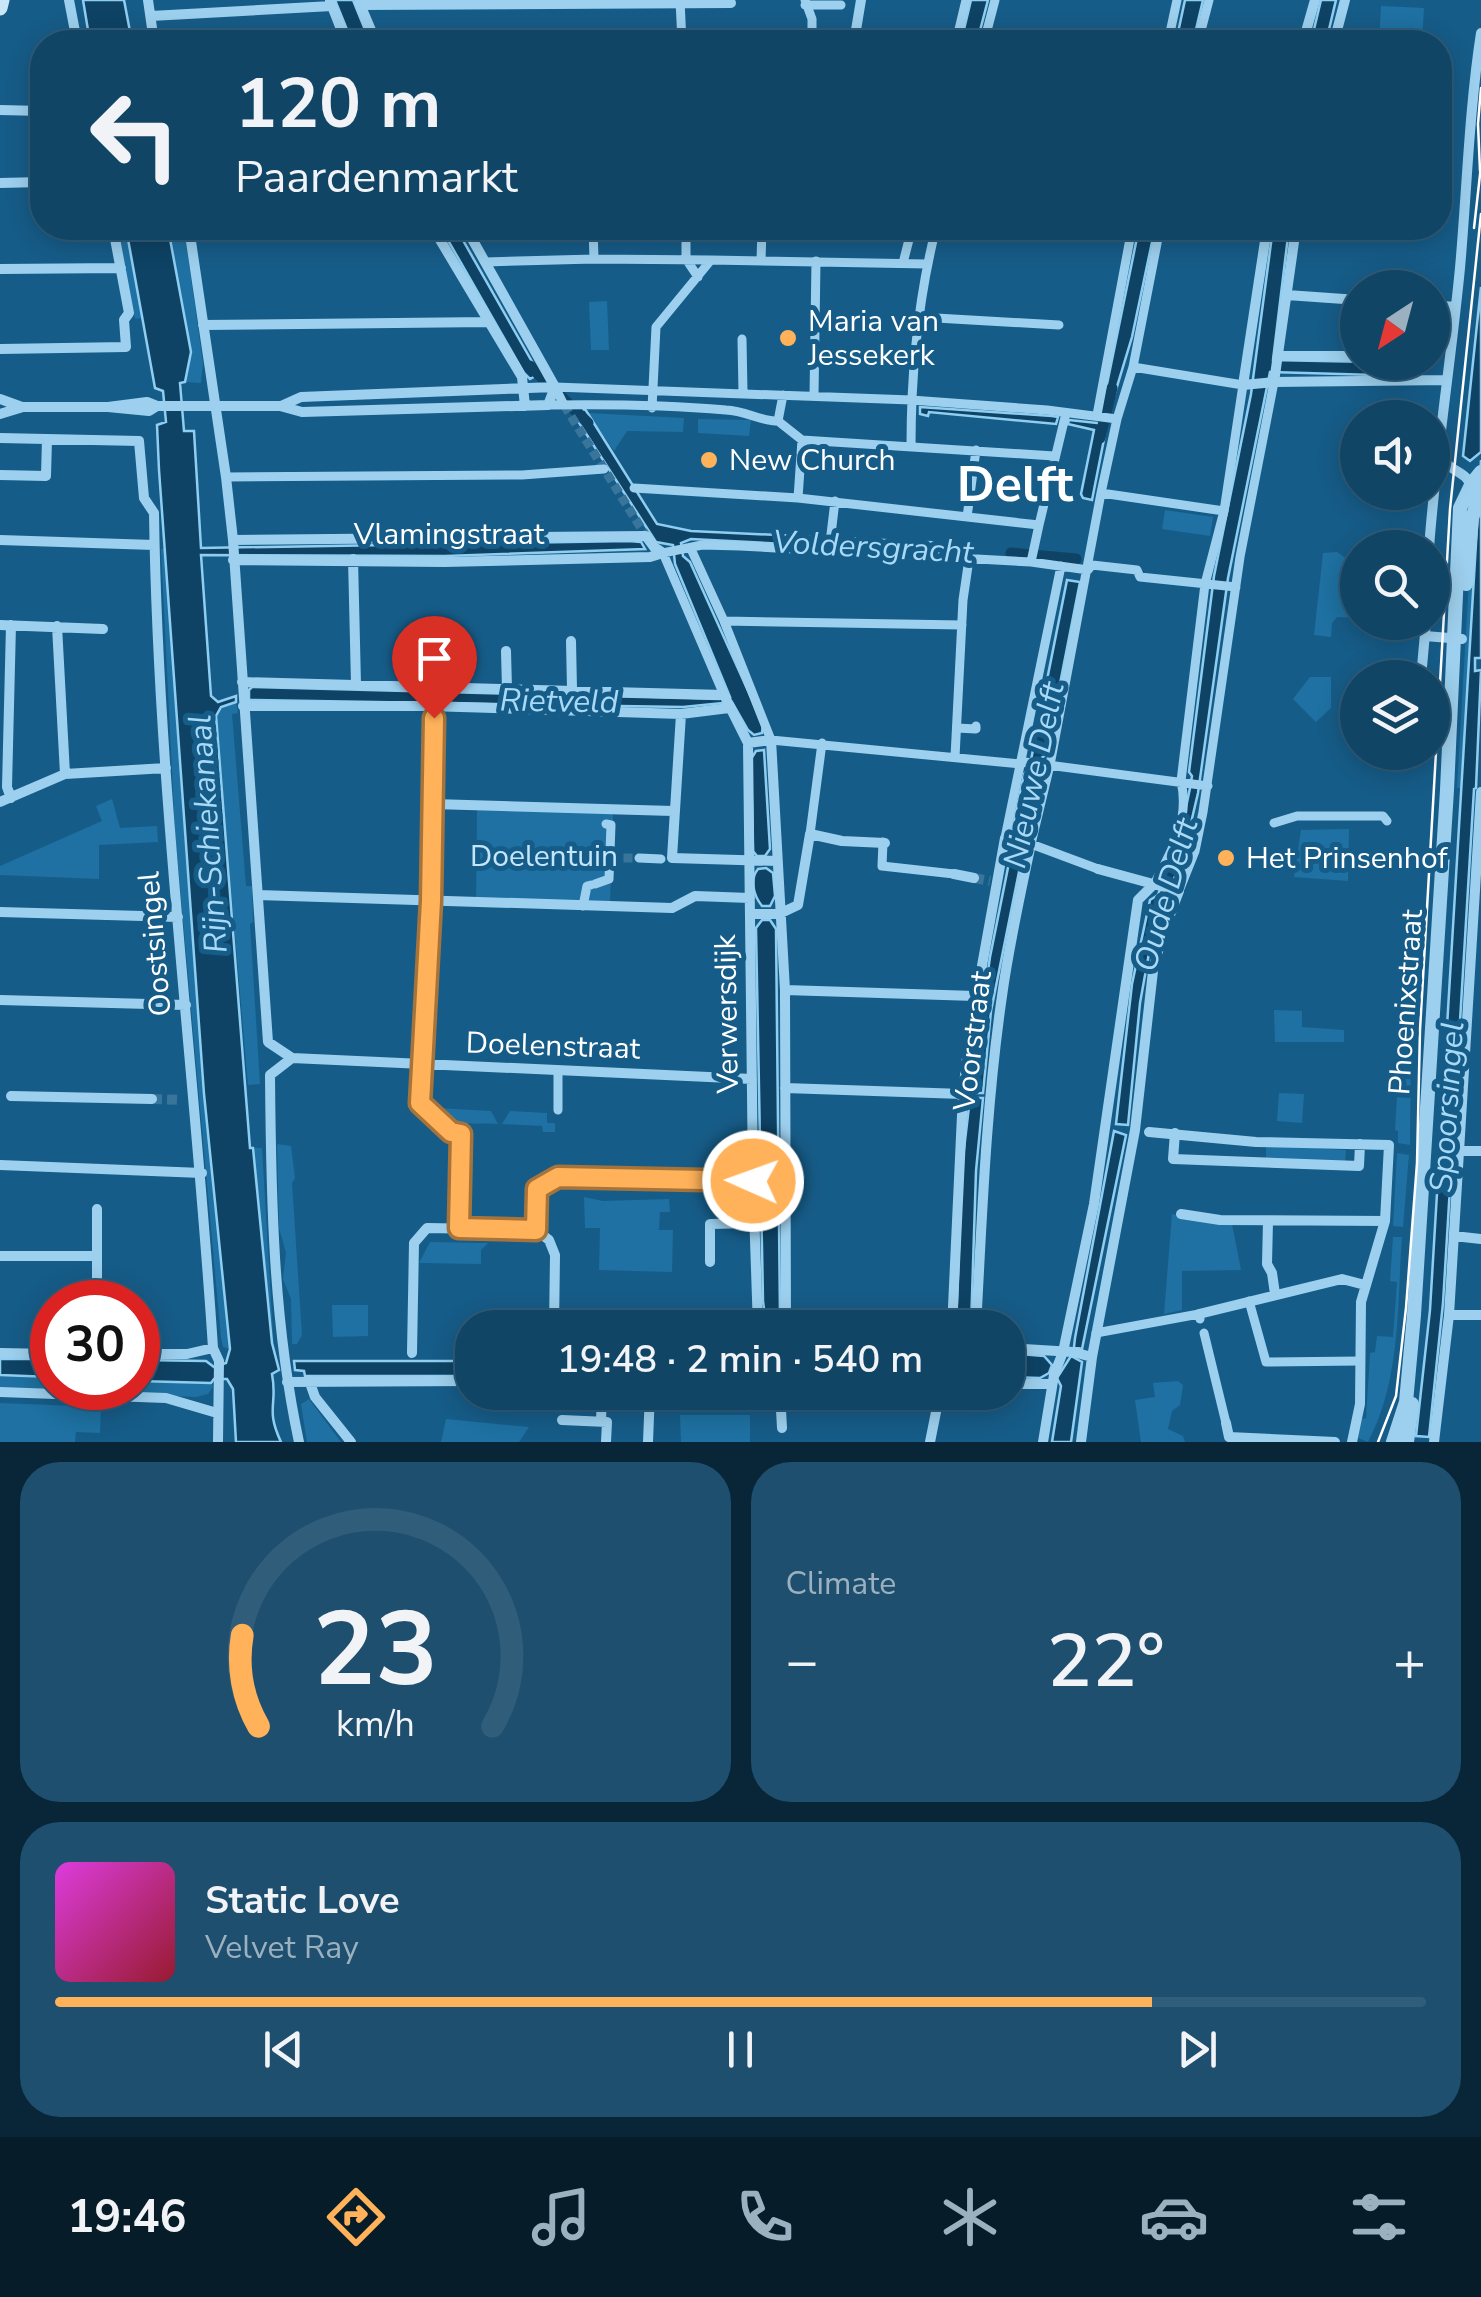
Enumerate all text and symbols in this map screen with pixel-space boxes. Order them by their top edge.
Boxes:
text: 120 m [235,56,441,152]
icon: left [70,70,200,200]
text: Paardenmarkt [235,147,518,208]
north arrow [1340,270,1450,380]
map controls [1340,270,1450,770]
place label: Maria van Jessekerk [807,301,939,376]
marker: Maria van Jessekerk [777,327,799,349]
button: sound [1340,400,1450,510]
place label: New Church [729,440,895,481]
marker: New Church [698,449,720,471]
district label: Delft [957,450,1074,519]
street label: Vlamingstraat [353,514,545,555]
water label: Voldersgracht [772,520,975,574]
button: search [1340,530,1450,640]
pin [392,616,477,719]
icon: arrive [407,631,462,686]
button: layers [1340,660,1450,770]
water label: Nieuwe Delft [993,677,1075,872]
water label: Rietveld [499,678,619,724]
water label: Rijn-Schiekanaal [178,713,238,955]
water label: Oude Delft [1124,813,1209,977]
park label: Doelentuin [470,836,618,877]
place label: Het Prinsenhof [1246,838,1448,879]
marker: Het Prinsenhof [1215,847,1237,869]
street label: Oostsingel [128,870,182,1018]
street label: Phoenixstraat [1379,907,1433,1096]
street label: Verwersdijk [705,933,749,1095]
street label: Voorstraat [944,968,1002,1114]
water label: Spoorsingel [1420,1020,1474,1194]
street label: Doelenstraat [465,1022,641,1070]
position arrow [701,1129,805,1233]
speed limit sign: 30 [30,1280,160,1410]
text: 19:48 · 2 min · 540 m [557,1334,923,1385]
text: Climate [786,1562,896,1605]
text: 23 [313,1579,438,1721]
text: 22° [1047,1610,1165,1712]
text: − [786,1624,819,1699]
text: + [1393,1624,1426,1699]
text: km/h [336,1700,415,1749]
text: Static Love [205,1875,400,1926]
text: Velvet Ray [205,1926,359,1969]
icon: previous [256,2022,311,2077]
icon: pause [713,2022,768,2077]
icon: next [1170,2022,1225,2077]
icon: directions [321,2182,391,2252]
icon: music [526,2182,596,2252]
icon: phone [730,2182,800,2252]
icon: climate [935,2182,1005,2252]
icon: car [1139,2182,1209,2252]
icon: filters [1344,2182,1414,2252]
text: 19:46 [67,2187,186,2248]

